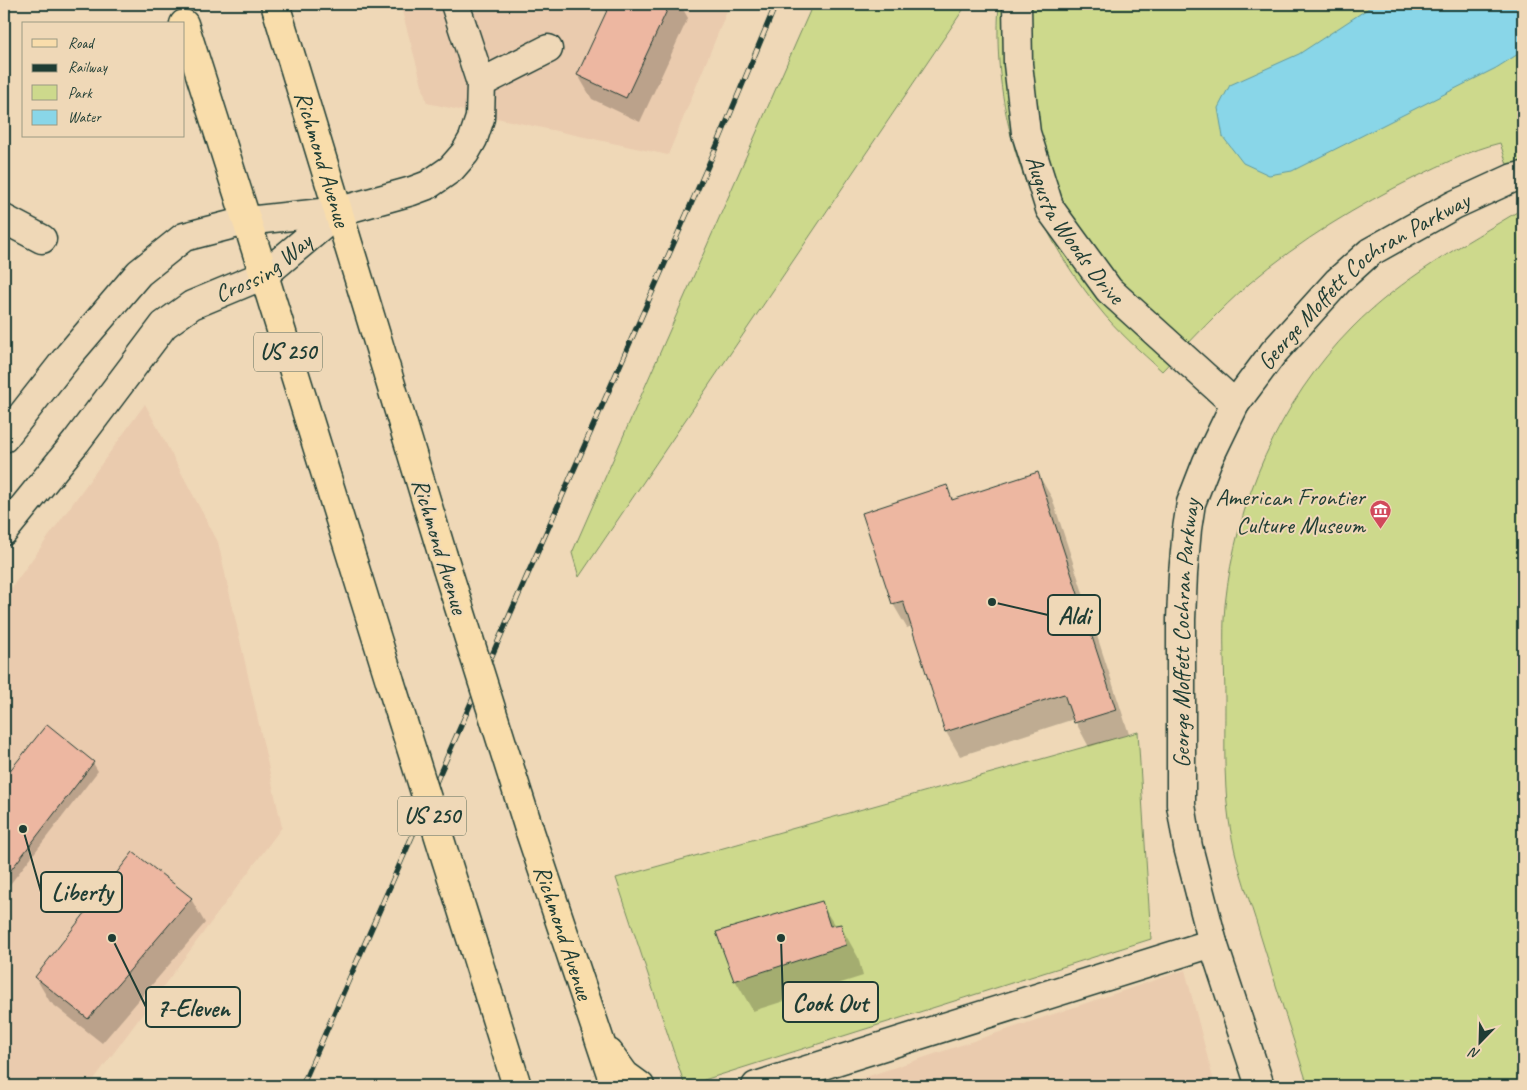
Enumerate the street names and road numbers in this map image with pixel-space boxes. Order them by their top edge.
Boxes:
street label: Richmond Avenue [288,88,358,232]
street label: Augusta Woods Drive [1019,152,1132,313]
street label: George Moffett Cochran Parkway [1251,184,1476,376]
street label: Crossing Way [210,225,319,309]
road number: US 250 [254,332,322,372]
street label: Richmond Avenue [405,475,475,619]
street label: George Moffett Cochran Parkway [1166,495,1207,768]
road number: US 250 [398,796,466,836]
street label: Richmond Avenue [527,861,601,1006]

